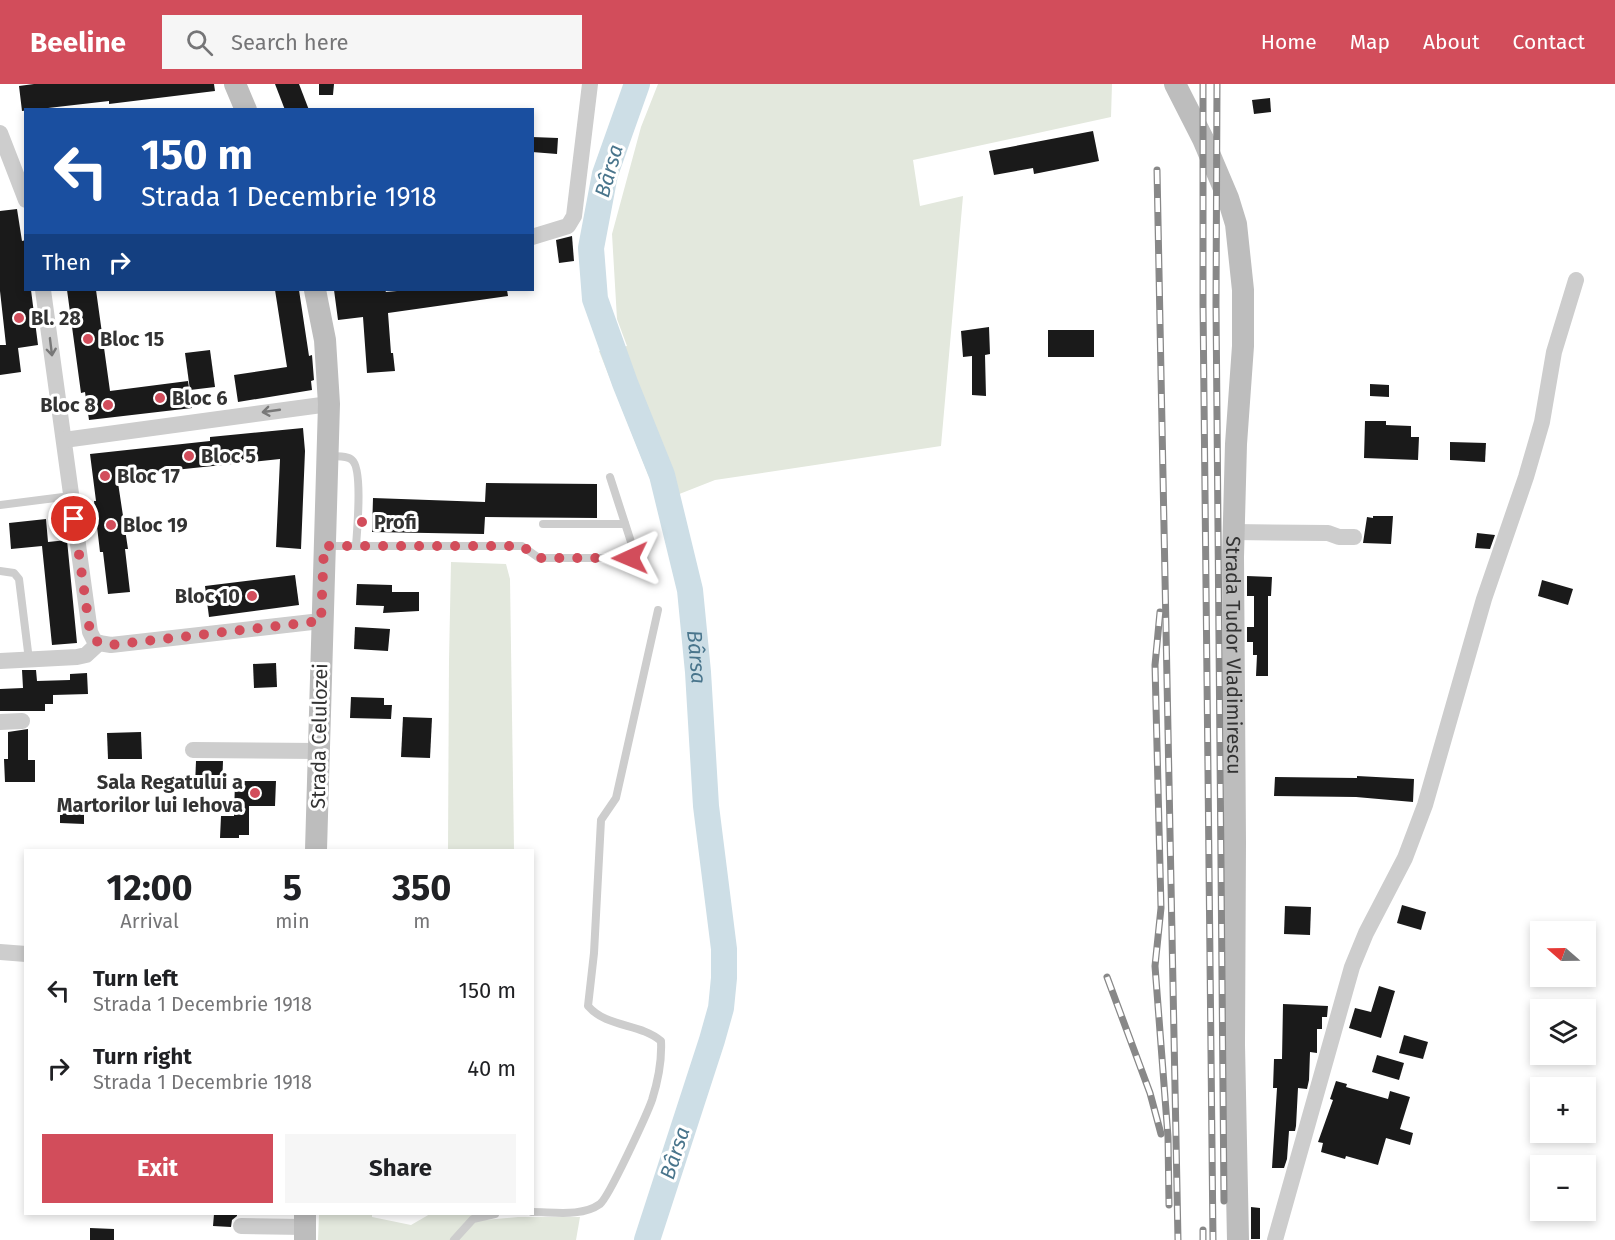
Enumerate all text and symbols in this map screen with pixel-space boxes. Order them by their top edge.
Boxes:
search box [162,15,582,69]
text: Beeline [30,26,126,59]
icon: search [183,26,216,59]
text: Search here [231,29,349,56]
text: Home [1261,29,1317,55]
text: Map [1350,29,1390,55]
text: About [1423,29,1480,55]
text: Contact [1513,29,1585,55]
text: 150 m [141,130,253,180]
icon: left [42,132,120,210]
water label: Bârsa [589,142,629,200]
text: Strada 1 Decembrie 1918 [141,181,437,213]
icon: right [103,246,136,279]
text: Then [42,249,91,276]
place label: Bl. 28 [31,306,81,330]
marker: Bl. 28 [12,311,26,325]
place label: Bloc 15 [100,327,164,351]
marker: Bloc 15 [81,332,95,346]
one-way arrow [46,337,57,357]
place label: Bloc 6 [172,386,227,410]
marker: Bloc 6 [153,391,167,405]
place label: Bloc 8 [40,393,96,417]
marker: Bloc 8 [101,398,115,412]
one-way arrow [261,406,281,417]
place label: Bloc 5 [201,444,256,468]
marker: Bloc 5 [182,449,196,463]
place label: Bloc 17 [117,464,180,488]
marker: Bloc 17 [98,469,112,483]
pin [48,493,99,544]
icon: arrive [57,502,90,535]
place label: Profi [374,510,417,534]
place label: Bloc 19 [123,513,188,537]
marker: Profi [355,515,369,529]
marker: Bloc 19 [104,518,118,532]
position arrow [598,526,662,590]
street label: Strada Tudor Vladimirescu [1221,536,1247,775]
place label: Bloc 10 [175,584,240,608]
marker: Bloc 10 [245,589,259,603]
water label: Bârsa [681,629,712,685]
street label: Strada Celulozei [306,663,332,809]
place label: Sala Regatului a Martorilor lui Iehova [57,770,243,817]
marker: Sala Regatului a Martorilor lui Iehova [248,786,262,800]
text: 12:00 [107,866,193,910]
text: 5 [283,866,302,910]
text: 350 [392,866,451,910]
text: Arrival [120,909,179,933]
text: min [275,909,310,933]
text: m [413,909,430,933]
north arrow [1530,921,1596,987]
map controls [1530,921,1596,1221]
text: Turn left [93,965,178,992]
icon: left [42,974,75,1007]
text: 150 m [458,977,516,1004]
text: Strada 1 Decembrie 1918 [93,992,312,1016]
button: layers [1530,999,1596,1065]
text: Turn right [93,1043,192,1070]
icon: right [42,1052,75,1085]
text: 40 m [467,1055,516,1082]
text: Strada 1 Decembrie 1918 [93,1070,312,1094]
button: + [1530,1077,1596,1143]
water label: Bârsa [654,1123,696,1183]
button: Exit [42,1134,273,1203]
button: Share [285,1134,516,1203]
button: − [1530,1155,1596,1221]

